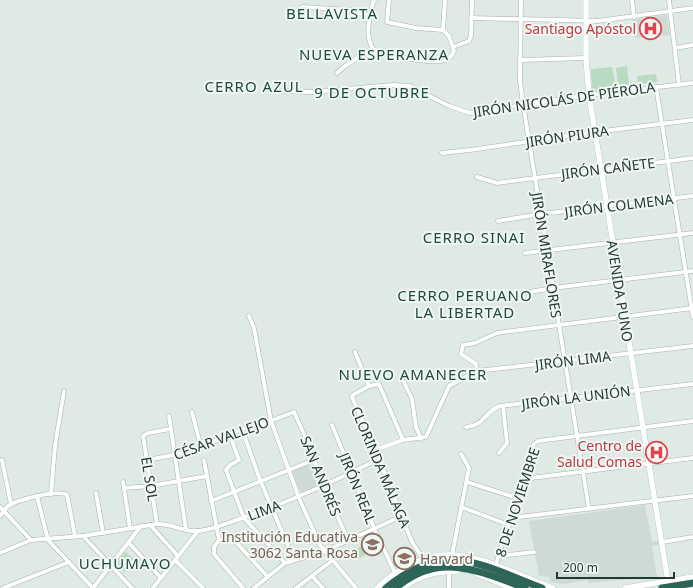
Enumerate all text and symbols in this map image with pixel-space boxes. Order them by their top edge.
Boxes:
district label: BELLAVISTA [286,3,378,23]
hospital icon: Santiago Apóstol [638,15,664,41]
place label: Santiago Apóstol [525,19,636,38]
district label: NUEVA ESPERANZA [299,44,449,64]
district label: CERRO AZUL [204,76,304,96]
street label: JIRÓN NICOLÁS DE PIÉROLA [470,77,656,121]
district label: 9 DE OCTUBRE [314,82,430,102]
street label: JIRÓN PIURA [522,121,610,152]
street label: JIRÓN CAÑETE [558,153,656,183]
street label: JIRÓN MIRAFLORES [527,189,566,320]
street label: JIRÓN COLMENA [562,189,674,221]
district label: CERRO SINAI [423,227,525,247]
street label: AVENIDA PUNO [603,239,637,343]
district label: CERRO PERUANO LA LIBERTAD [397,285,533,322]
street label: JIRÓN LIMA [532,346,612,374]
district label: NUEVO AMANECER [339,364,487,384]
street label: JIRÓN LA UNIÓN [518,381,632,413]
street label: CLORINDA MÁLAGA [347,403,415,531]
street label: CÉSAR VALLEJO [171,412,272,464]
street label: SAN ANDRÉS [296,433,346,519]
place label: Centro de Salud Comas [557,436,642,471]
hospital icon: Centro de Salud Comas [644,440,670,466]
street label: 8 DE NOVIEMBRE [490,445,544,559]
street label: JIRÓN REAL [334,448,381,526]
street label: EL SOL [137,455,163,503]
street label: LIMA [245,495,283,525]
place label: Institución Educativa 3062 Santa Rosa [221,527,358,562]
school or university icon: Institución Educativa 3062 Santa Rosa [360,531,386,557]
school or university icon: Harvard [392,545,418,571]
place label: Harvard [420,549,473,568]
district label: UCHUMAYO [79,553,171,573]
scale bar [557,554,674,580]
text: 200 m [563,559,598,576]

